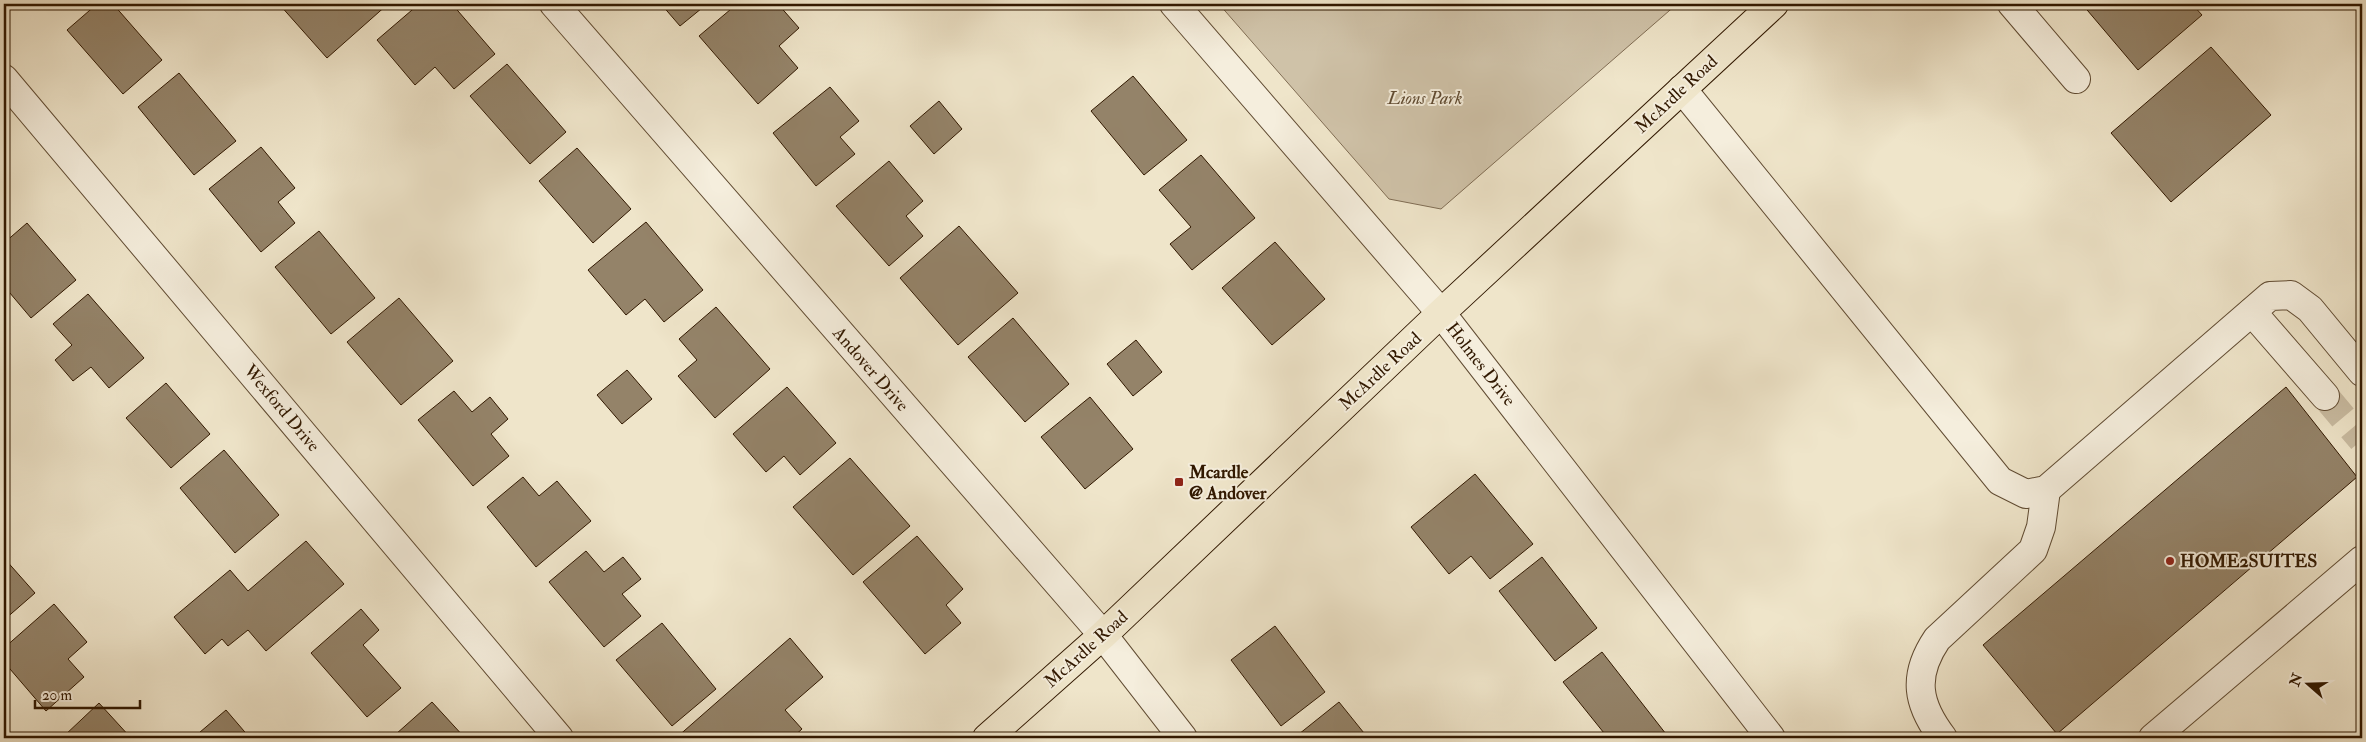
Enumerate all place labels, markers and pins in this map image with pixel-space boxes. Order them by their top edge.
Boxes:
place label: Mcardle @ Andover [1188,461,1267,505]
marker: Mcardle @ Andover [1173,476,1185,488]
place label: HOME2SUITES [2180,550,2317,573]
marker: HOME2SUITES [2164,555,2176,567]

